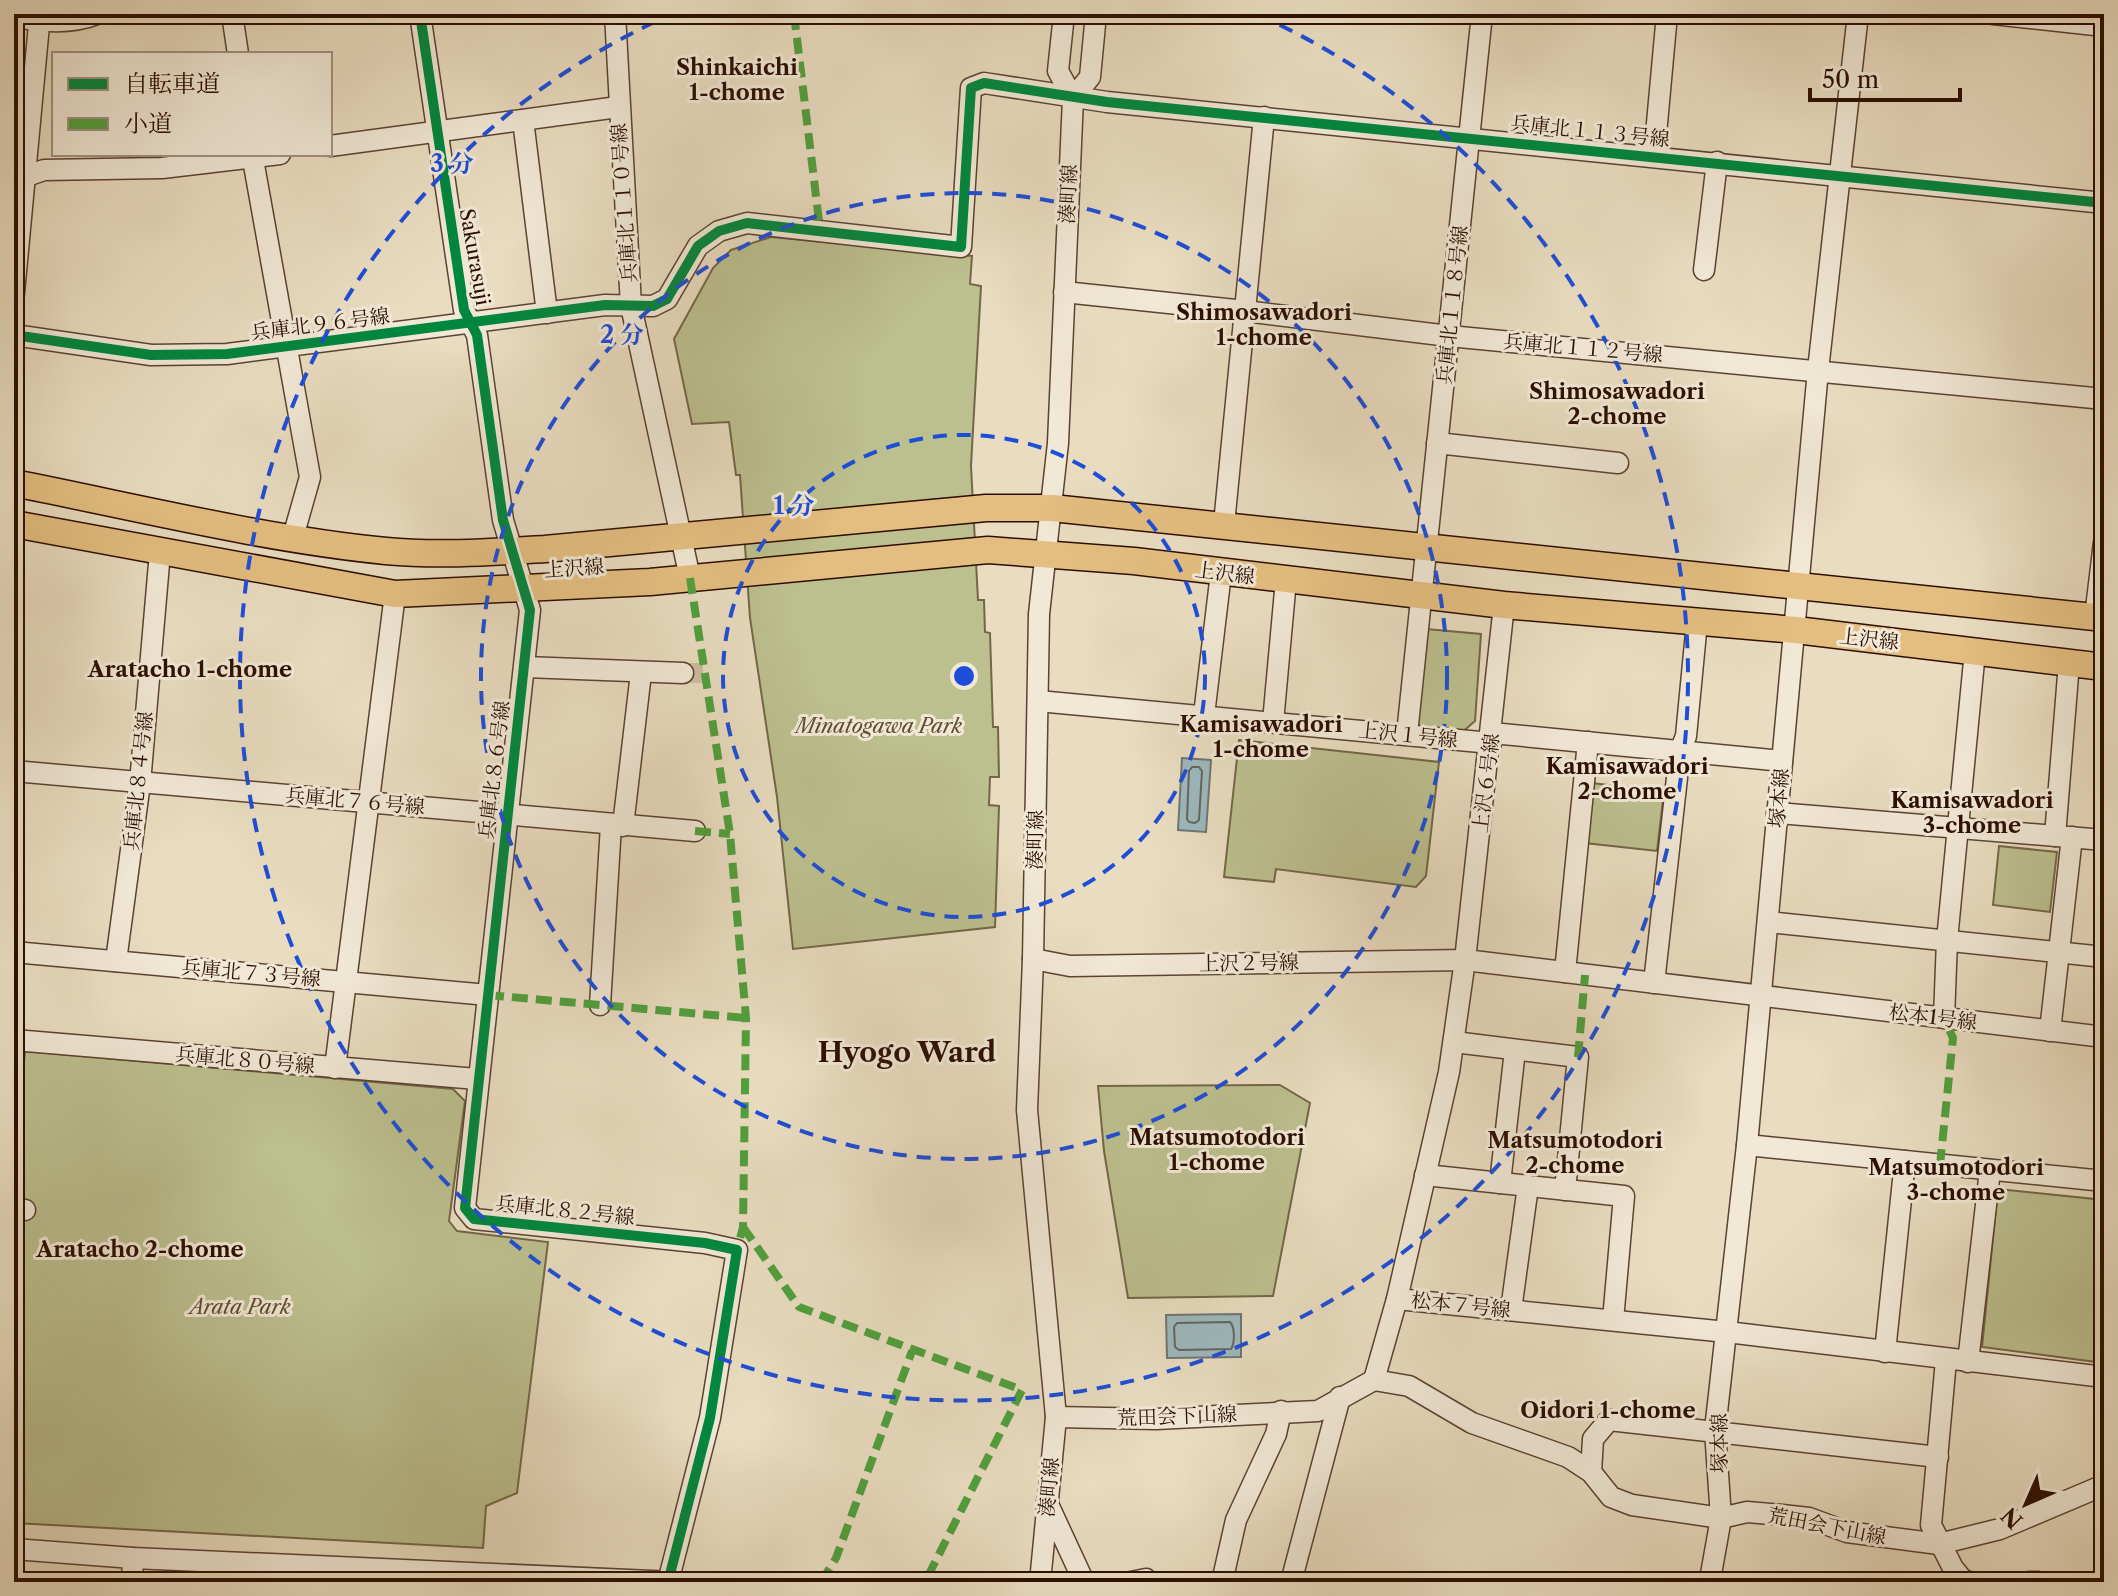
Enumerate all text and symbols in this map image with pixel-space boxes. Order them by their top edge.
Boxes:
legend [52,52,332,156]
scale bar [1810,52,1960,102]
district label: Shinkaichi 1-chome [676,54,798,106]
text: 50 m [1822,65,1879,94]
text: 自転車道 [124,69,220,98]
text: 小道 [124,109,172,138]
street label: 兵庫北１１３号線 [1509,111,1671,151]
street label: 兵庫北１１０号線 [606,122,642,284]
text: 3 分 [430,149,474,178]
street label: 湊町線 [1054,163,1082,225]
street label: Sakurasuji [455,207,495,307]
street label: 兵庫北１１８号線 [1432,224,1472,386]
district label: Shimosawadori 1-chome [1176,299,1352,351]
street label: 兵庫北９６号線 [249,304,391,344]
text: 2 分 [600,320,644,349]
street label: 兵庫北１１２号線 [1502,329,1664,367]
district label: Shimosawadori 2-chome [1529,378,1705,430]
text: 1 分 [774,491,814,520]
street label: 上沢線 [543,554,605,582]
street label: 上沢線 [1194,557,1256,589]
street label: 上沢線 [1838,624,1900,654]
district label: Aratacho 1-chome [87,656,292,683]
centre of rings [950,662,978,690]
street label: 兵庫北８６号線 [474,699,514,841]
street label: 兵庫北８４号線 [119,710,157,852]
district label: Kamisawadori 1-chome [1180,711,1343,763]
park label: Minatogawa Park [794,714,963,738]
street label: 上沢１号線 [1357,718,1459,752]
street label: 上沢６号線 [1468,732,1504,834]
district label: Kamisawadori 2-chome [1546,753,1709,805]
street label: 塚本線 [1764,767,1794,829]
street label: 兵庫北７６号線 [284,783,426,819]
district label: Kamisawadori 3-chome [1891,787,2054,839]
street label: 湊町線 [1022,810,1048,870]
street label: 上沢２号線 [1199,950,1299,976]
street label: 兵庫北７３号線 [180,955,322,991]
street label: 松本1号線 [1888,1000,1978,1034]
district label: Hyogo Ward [818,1035,997,1069]
street label: 兵庫北８０号線 [174,1042,316,1078]
district label: Matsumotodori 1-chome [1129,1124,1305,1176]
district label: Matsumotodori 2-chome [1487,1127,1663,1179]
district label: Matsumotodori 3-chome [1868,1154,2044,1206]
street label: 兵庫北８２号線 [494,1191,636,1229]
district label: Aratacho 2-chome [35,1236,244,1263]
street label: 松本７号線 [1410,1288,1512,1322]
park label: Arata Park [186,1295,291,1319]
district label: Oidori 1-chome [1520,1397,1696,1424]
street label: 荒田会下山線 [1117,1402,1237,1430]
street label: 塚本線 [1707,1413,1731,1473]
street label: 湊町線 [1034,1456,1064,1518]
north arrow [1986,1464,2066,1544]
text: N [1996,1501,2029,1534]
street label: 荒田会下山線 [1766,1503,1888,1549]

